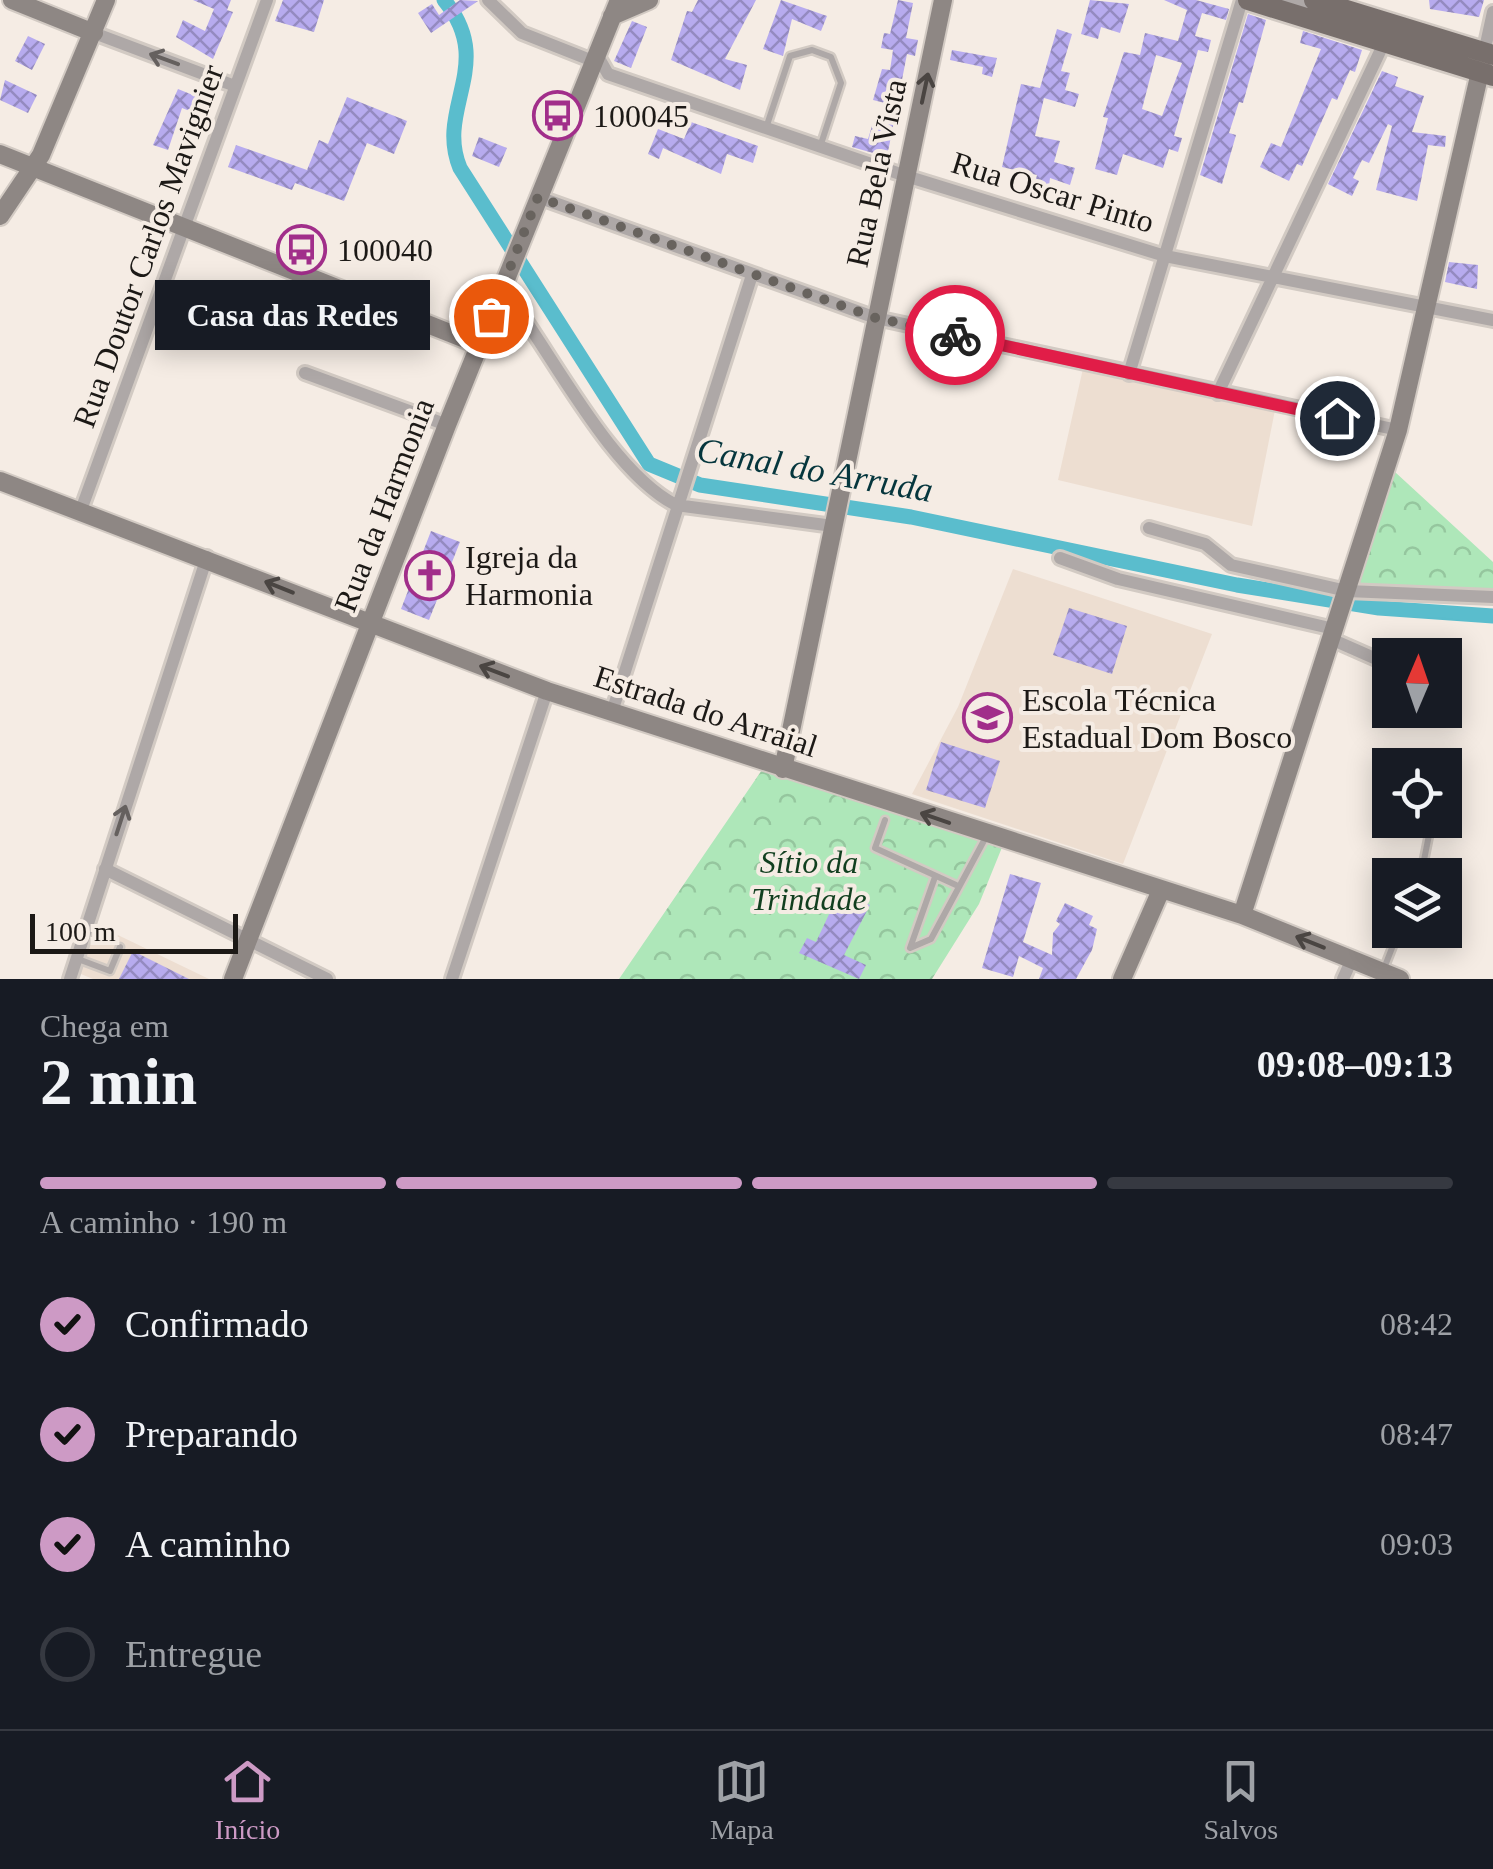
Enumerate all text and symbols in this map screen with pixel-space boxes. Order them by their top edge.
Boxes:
one-way arrow [150,49,180,67]
street label: Rua Doutor Carlos Mavignier [66,60,231,432]
one-way arrow [916,73,935,105]
street label: Rua Bela Vista [839,76,913,270]
bus stop icon: 100045 [532,90,584,142]
place label: 100045 [593,98,689,134]
street label: Rua Oscar Pinto [947,144,1159,240]
bus stop icon: 100040 [276,224,328,276]
place label: 100040 [337,232,433,268]
pin [449,274,534,359]
callout: Casa das Redes [156,281,431,351]
courier [905,285,1005,385]
icon: bag [464,289,519,344]
text: Casa das Redes [187,297,398,333]
icon: bike [928,308,983,363]
pin [1295,376,1380,461]
icon: home [1310,391,1365,446]
street label: Rua da Harmonia [327,393,441,617]
water label: Canal do Arruda [694,430,936,510]
place label: Igreja da Harmonia [465,539,593,612]
church icon: Igreja da Harmonia [404,549,456,601]
one-way arrow [264,577,295,595]
north arrow [1372,638,1462,728]
map controls [1372,638,1462,948]
street label: Estrada do Arraial [590,658,822,764]
one-way arrow [479,661,510,679]
place label: Escola Técnica Estadual Dom Bosco [1022,682,1292,755]
school or university icon: Escola Técnica Estadual Dom Bosco [961,692,1013,744]
button: locate [1372,748,1462,838]
one-way arrow [114,804,132,836]
one-way arrow [920,807,952,825]
park label: Sítio da Trindade [751,844,867,917]
button: layers [1372,858,1462,948]
scale bar [30,909,238,954]
text: 100 m [45,916,116,947]
one-way arrow [1295,932,1326,950]
text: Chega em [40,1008,169,1044]
text: 09:08–09:13 [1257,1043,1453,1085]
text: 2 min [40,1046,197,1118]
text: A caminho · 190 m [40,1204,287,1240]
icon: check [40,1297,95,1352]
text: Confirmado [125,1303,309,1345]
text: 08:42 [1380,1306,1453,1342]
icon: check [40,1407,95,1462]
text: Preparando [125,1413,298,1455]
text: 08:47 [1380,1416,1453,1452]
icon: check [40,1517,95,1572]
text: A caminho [125,1523,291,1565]
text: 09:03 [1380,1526,1453,1562]
text: Entregue [125,1633,262,1675]
tab: Início [215,1754,280,1846]
tab: Mapa [710,1754,774,1846]
tab: Salvos [1203,1754,1278,1846]

